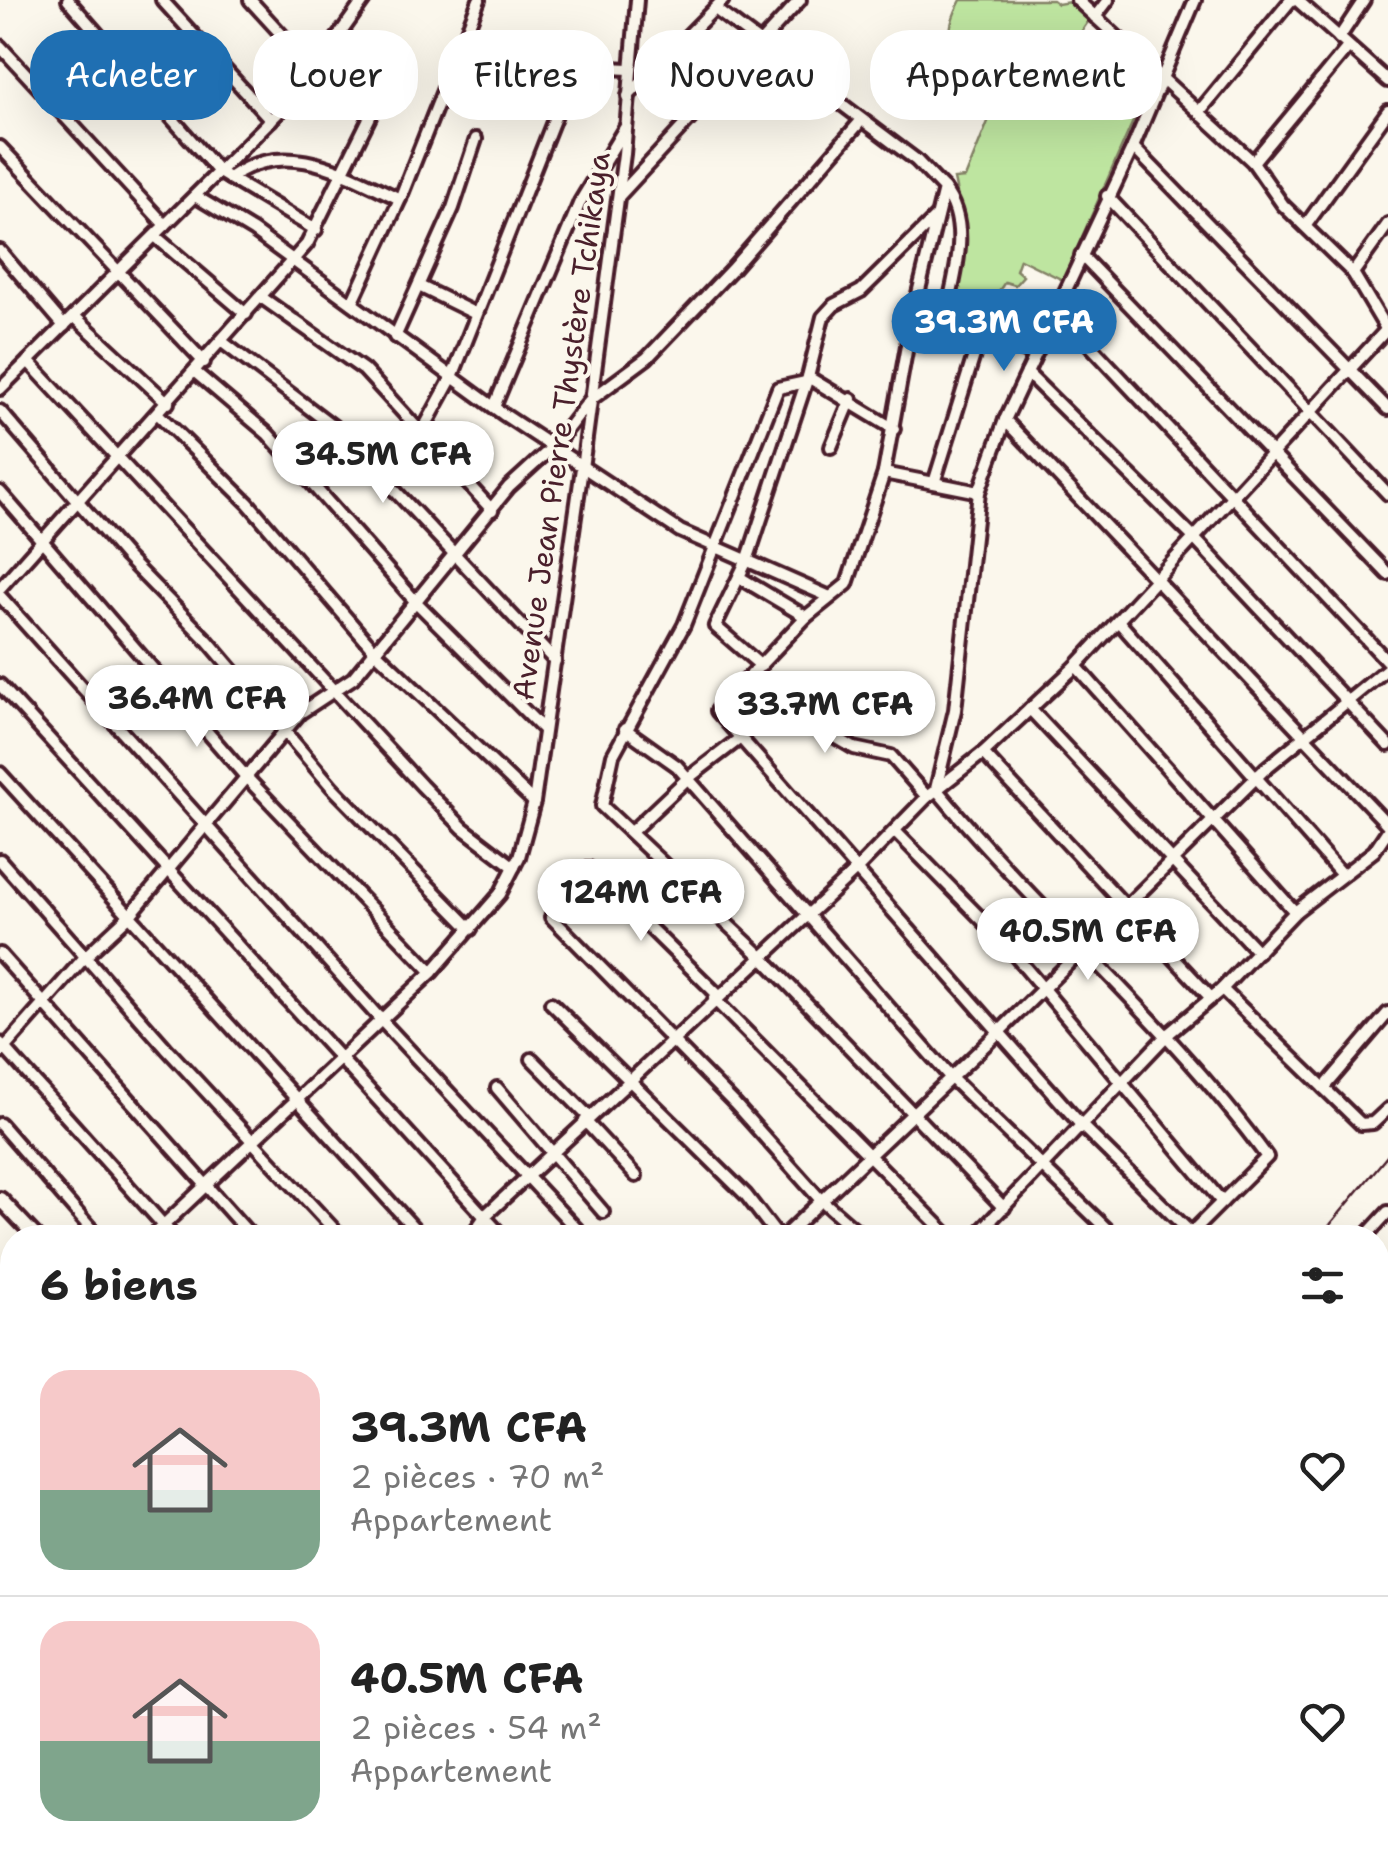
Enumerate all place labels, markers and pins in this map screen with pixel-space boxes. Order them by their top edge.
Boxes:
pin: 39.3M CFA [890,289,1118,374]
pin: 34.5M CFA [269,421,497,506]
pin: 36.4M CFA [83,665,311,750]
pin: 33.7M CFA [711,671,939,756]
pin: 124M CFA [538,859,744,944]
pin: 40.5M CFA [974,898,1202,983]

